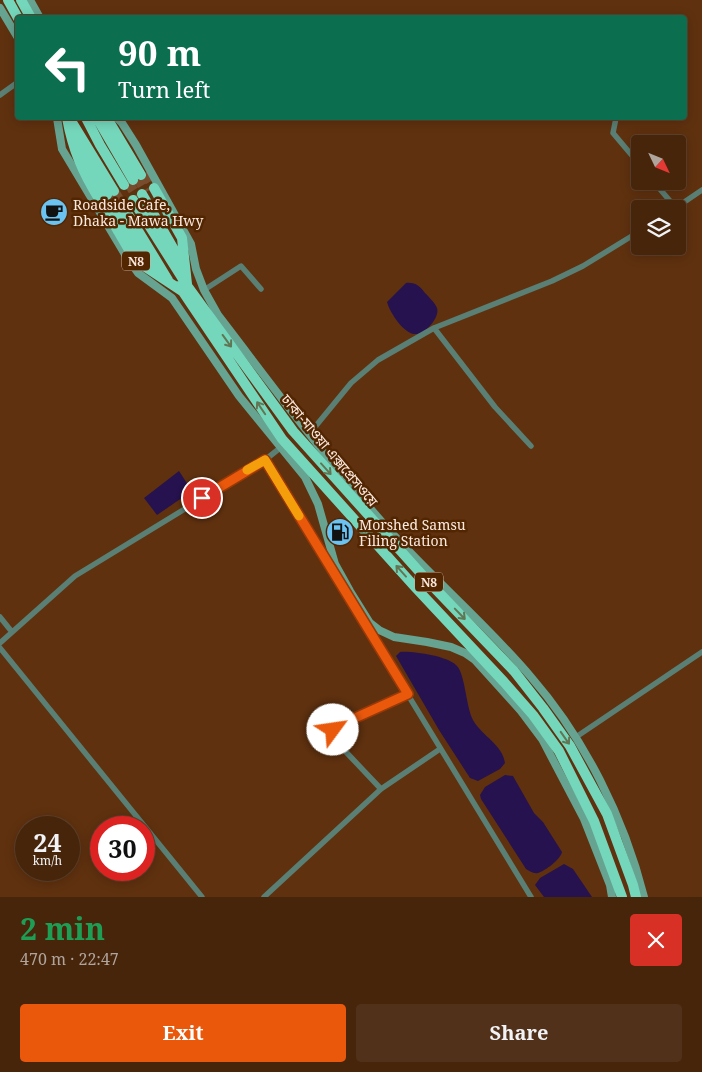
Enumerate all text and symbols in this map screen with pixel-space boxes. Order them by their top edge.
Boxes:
text: 90 m [118,29,201,76]
icon: left [35,35,100,100]
text: Turn left [118,74,210,104]
north arrow [631,135,686,190]
map controls [631,135,686,255]
place label: Roadside Cafe, Dhaka - Mawa Hwy [73,195,203,230]
cafe icon: Roadside Cafe, Dhaka - Mawa Hwy [39,197,69,227]
button: layers [631,200,686,255]
road number: N8 [122,252,150,270]
one-way arrow [222,334,232,348]
street label: ঢাকা-মাওয়া এক্সপ্রেসওয়ে [277,389,383,510]
one-way arrow [256,401,267,415]
one-way arrow [321,462,332,475]
pin [181,477,223,519]
icon: arrive [188,484,216,512]
place label: Morshed Samsu Filing Station [359,515,466,550]
fuel station icon: Morshed Samsu Filing Station [325,517,355,547]
one-way arrow [395,565,407,578]
road number: N8 [415,572,443,592]
one-way arrow [454,608,466,621]
position arrow [306,703,358,755]
one-way arrow [560,731,570,745]
speed limit sign: 30 [90,816,155,881]
text: 24 [33,825,62,859]
text: km/h [33,852,62,869]
text: 2 min [20,908,105,949]
button: close [630,914,682,966]
text: 470 m · 22:47 [20,948,119,970]
button: Exit [20,1004,346,1062]
button: Share [356,1004,682,1062]

